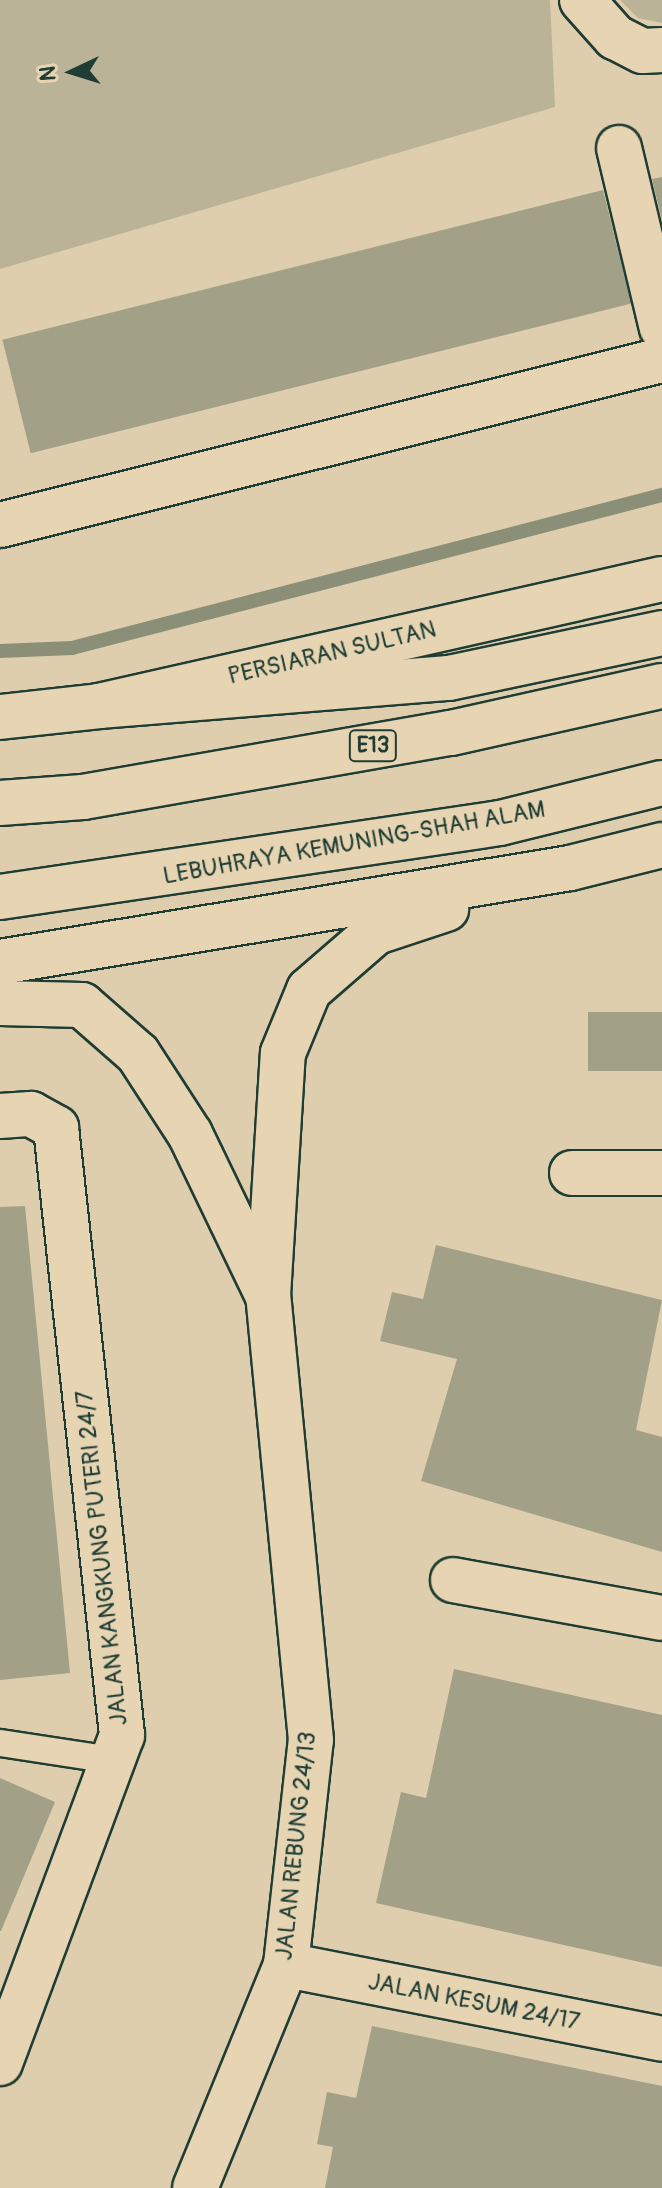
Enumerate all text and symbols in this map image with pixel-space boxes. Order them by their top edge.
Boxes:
north arrow [32,32,112,112]
text: N [34,65,63,82]
street label: PERSIARAN SULTAN [225,615,439,691]
road number: E13 [347,728,399,764]
street label: LEBUHRAYA KEMUNING-SHAH ALAM [161,795,547,891]
street label: JALAN KANGKUNG PUTERI 24/7 [70,1389,134,1727]
street label: JALAN REBUNG 24/13 [270,1730,322,1962]
street label: JALAN KESUM 24/17 [366,1967,582,2037]

